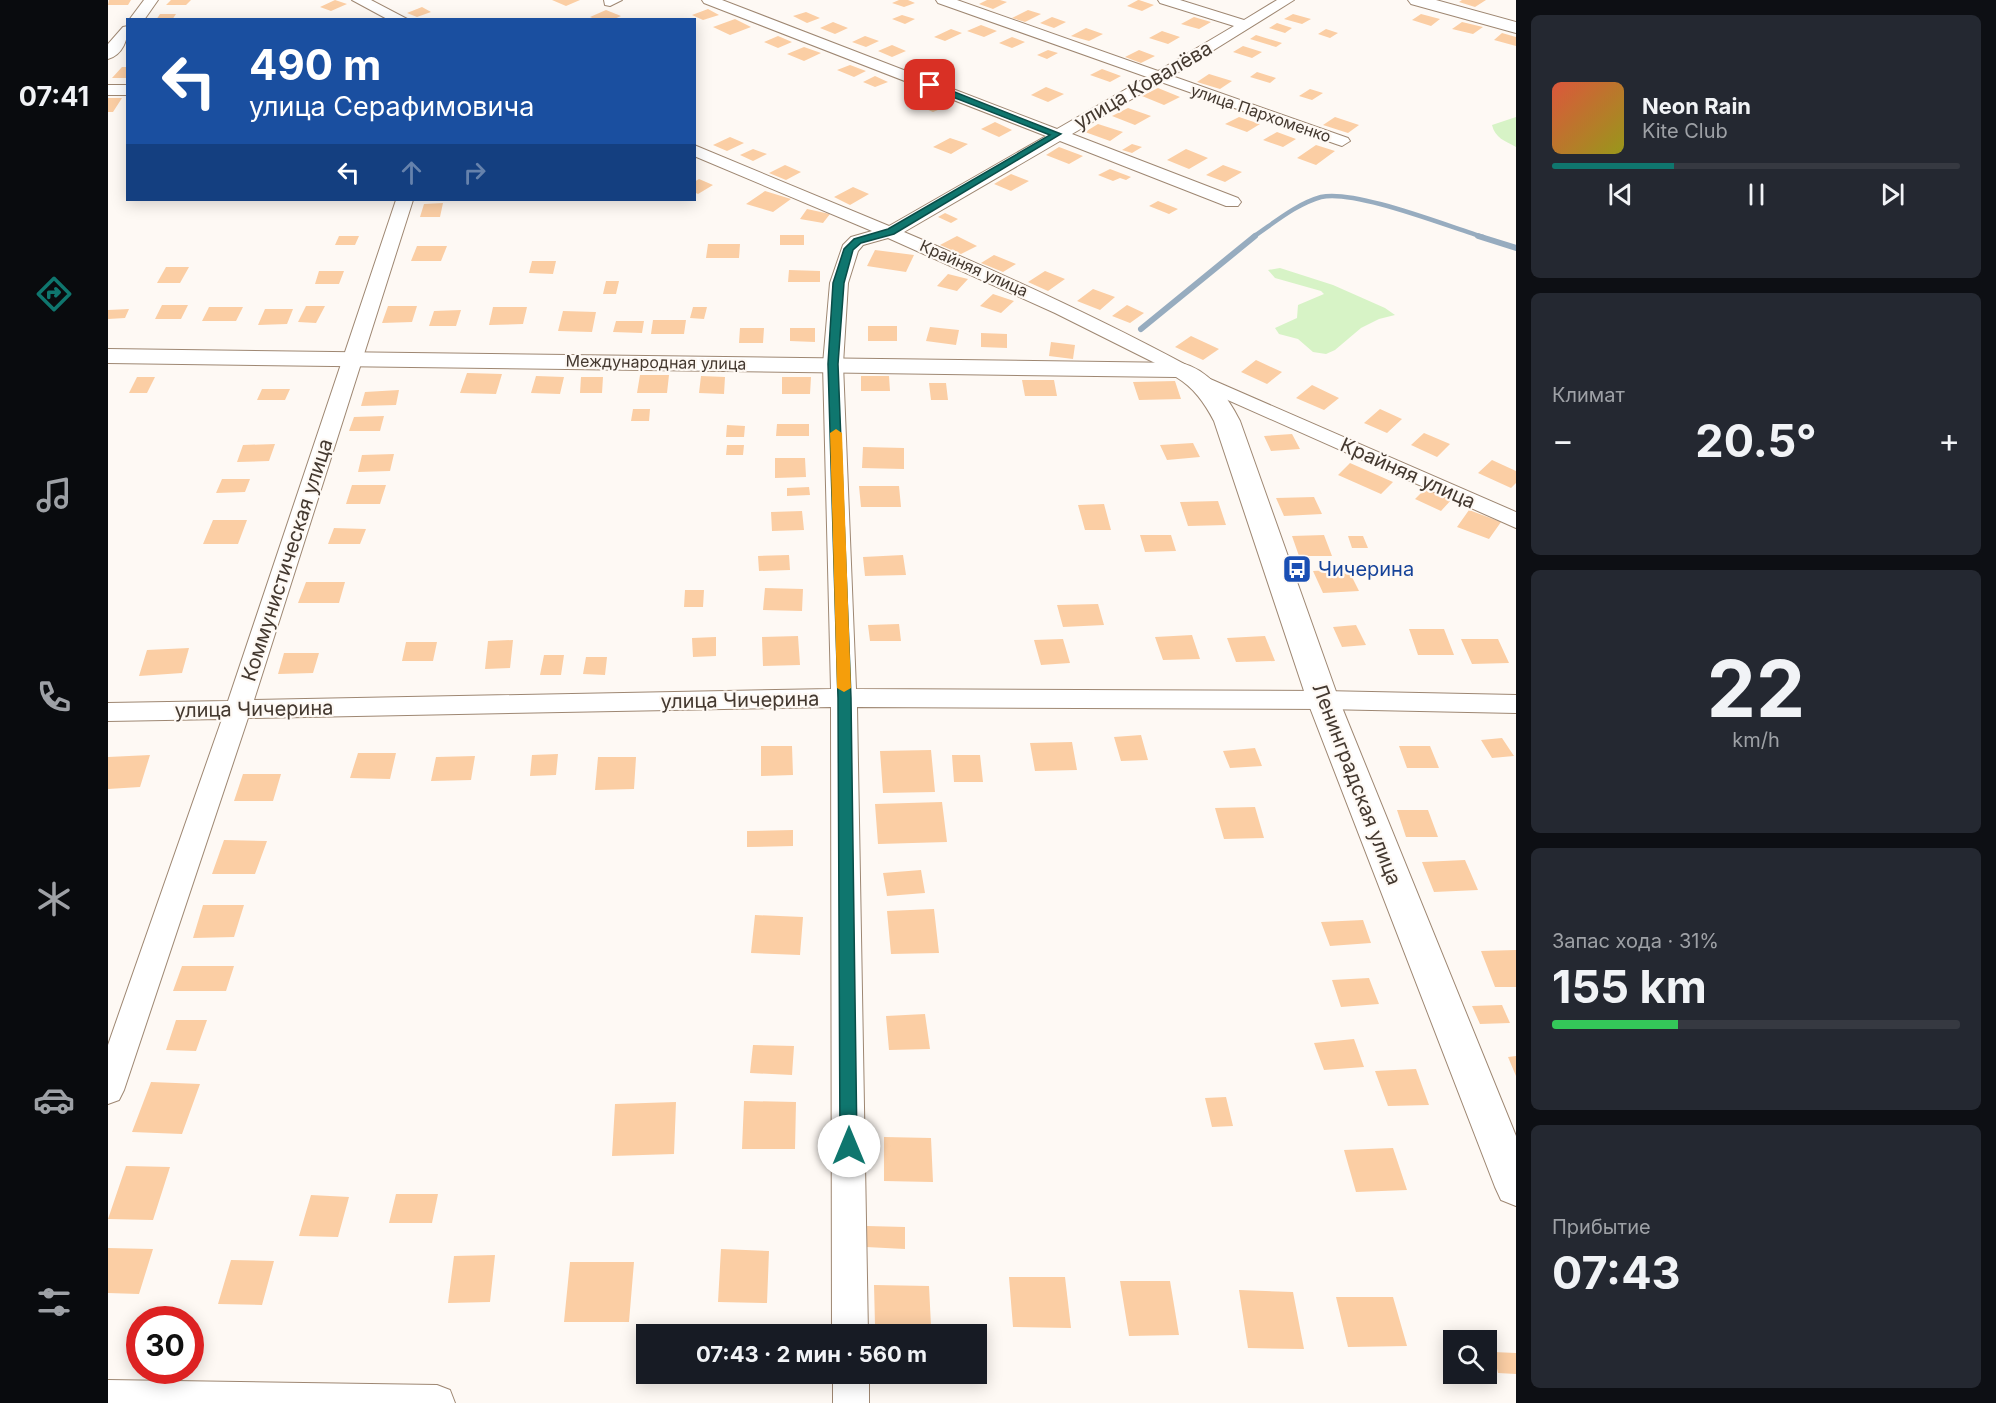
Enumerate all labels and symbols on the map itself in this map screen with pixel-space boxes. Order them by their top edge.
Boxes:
street label: улица Ковалёва [1070,36,1216,134]
pin [904,59,955,110]
street label: улица Пархоменко [1188,80,1334,146]
street label: Крайняя улица [917,235,1031,301]
street label: Международная улица [566,350,746,374]
street label: Крайняя улица [1337,432,1479,514]
street label: Коммунистическая улица [236,436,338,684]
bus stop icon: Чичерина [1281,553,1313,585]
place label: Чичерина [1318,557,1414,581]
street label: Ленинградская улица [1307,680,1407,888]
street label: улица Чичерина [660,687,820,713]
street label: улица Чичерина [174,696,334,722]
position arrow [817,1114,881,1178]
speed limit sign: 30 [126,1306,204,1384]

